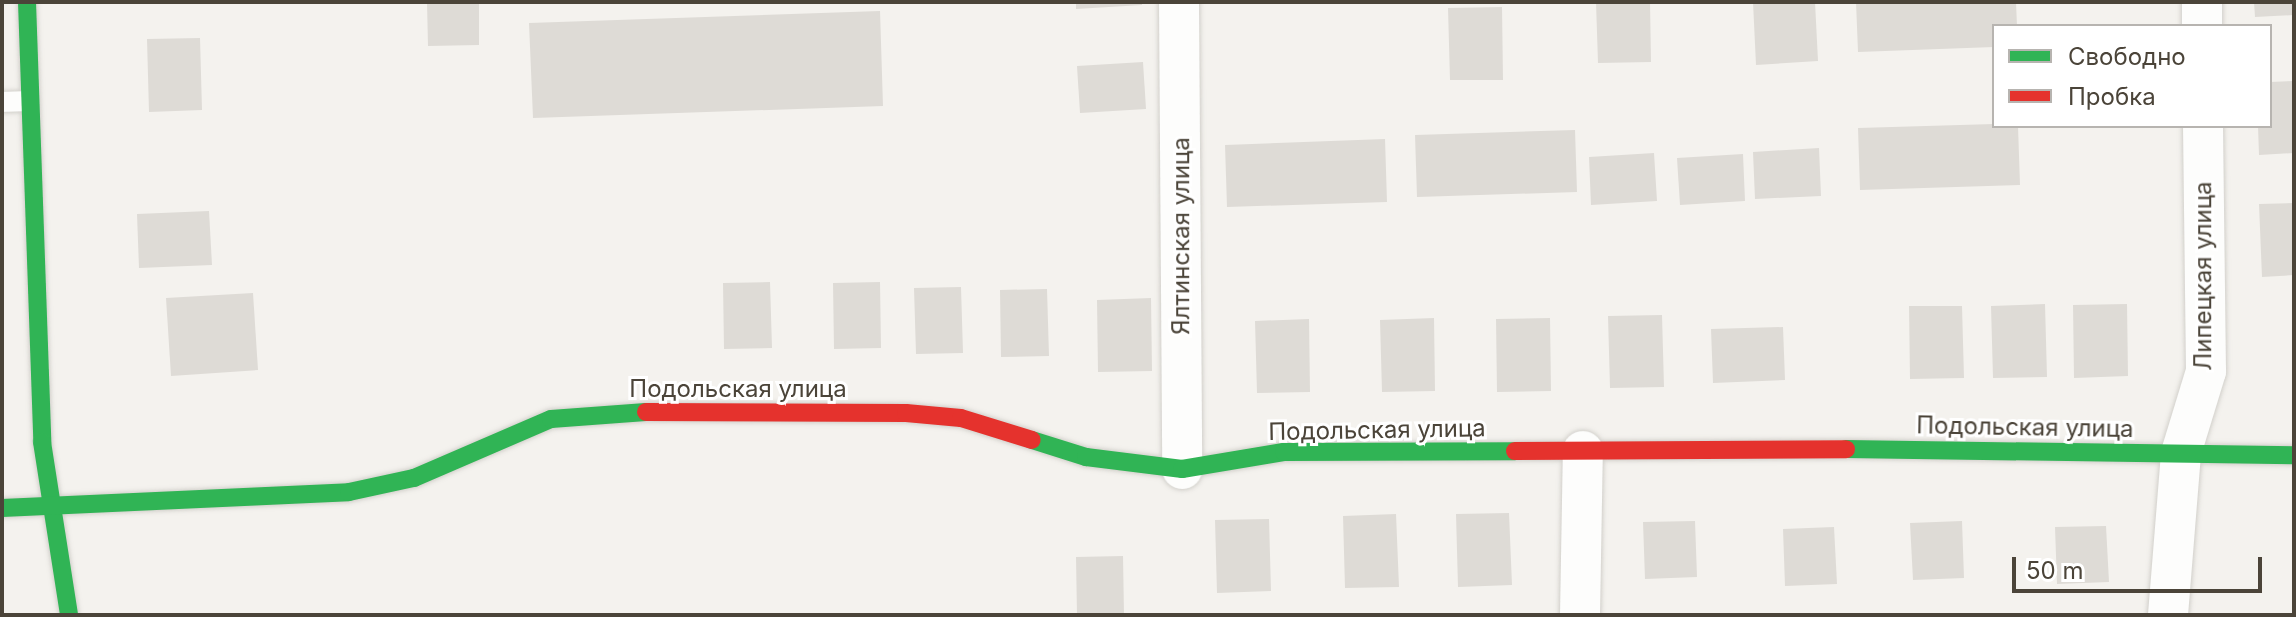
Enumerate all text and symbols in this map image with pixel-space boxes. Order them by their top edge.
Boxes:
legend [1992,24,2272,128]
text: Свободно [2068,42,2186,71]
text: Пробка [2068,82,2156,111]
street label: Ялтинская улица [1167,137,1195,335]
street label: Липецкая улица [2189,181,2217,371]
street label: Подольская улица [629,375,847,403]
street label: Подольская улица [1916,411,2134,443]
street label: Подольская улица [1268,414,1486,446]
scale bar [2016,541,2266,591]
text: 50 m [2026,556,2084,585]

